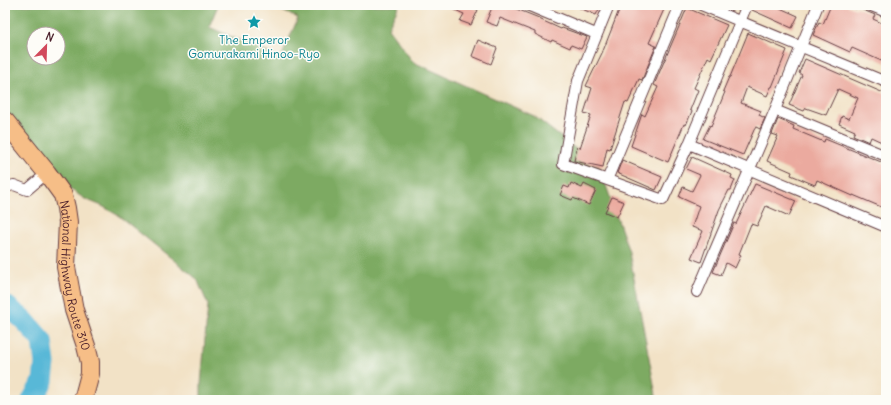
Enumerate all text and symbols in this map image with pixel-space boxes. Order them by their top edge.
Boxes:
place icon: The Emperor Gomurakami Hinoo-Ryo [246,14,262,30]
north arrow [26,26,66,66]
text: N [44,29,56,45]
place label: The Emperor Gomurakami Hinoo-Ryo [188,32,320,61]
street label: National Highway Route 310 [57,199,94,352]

